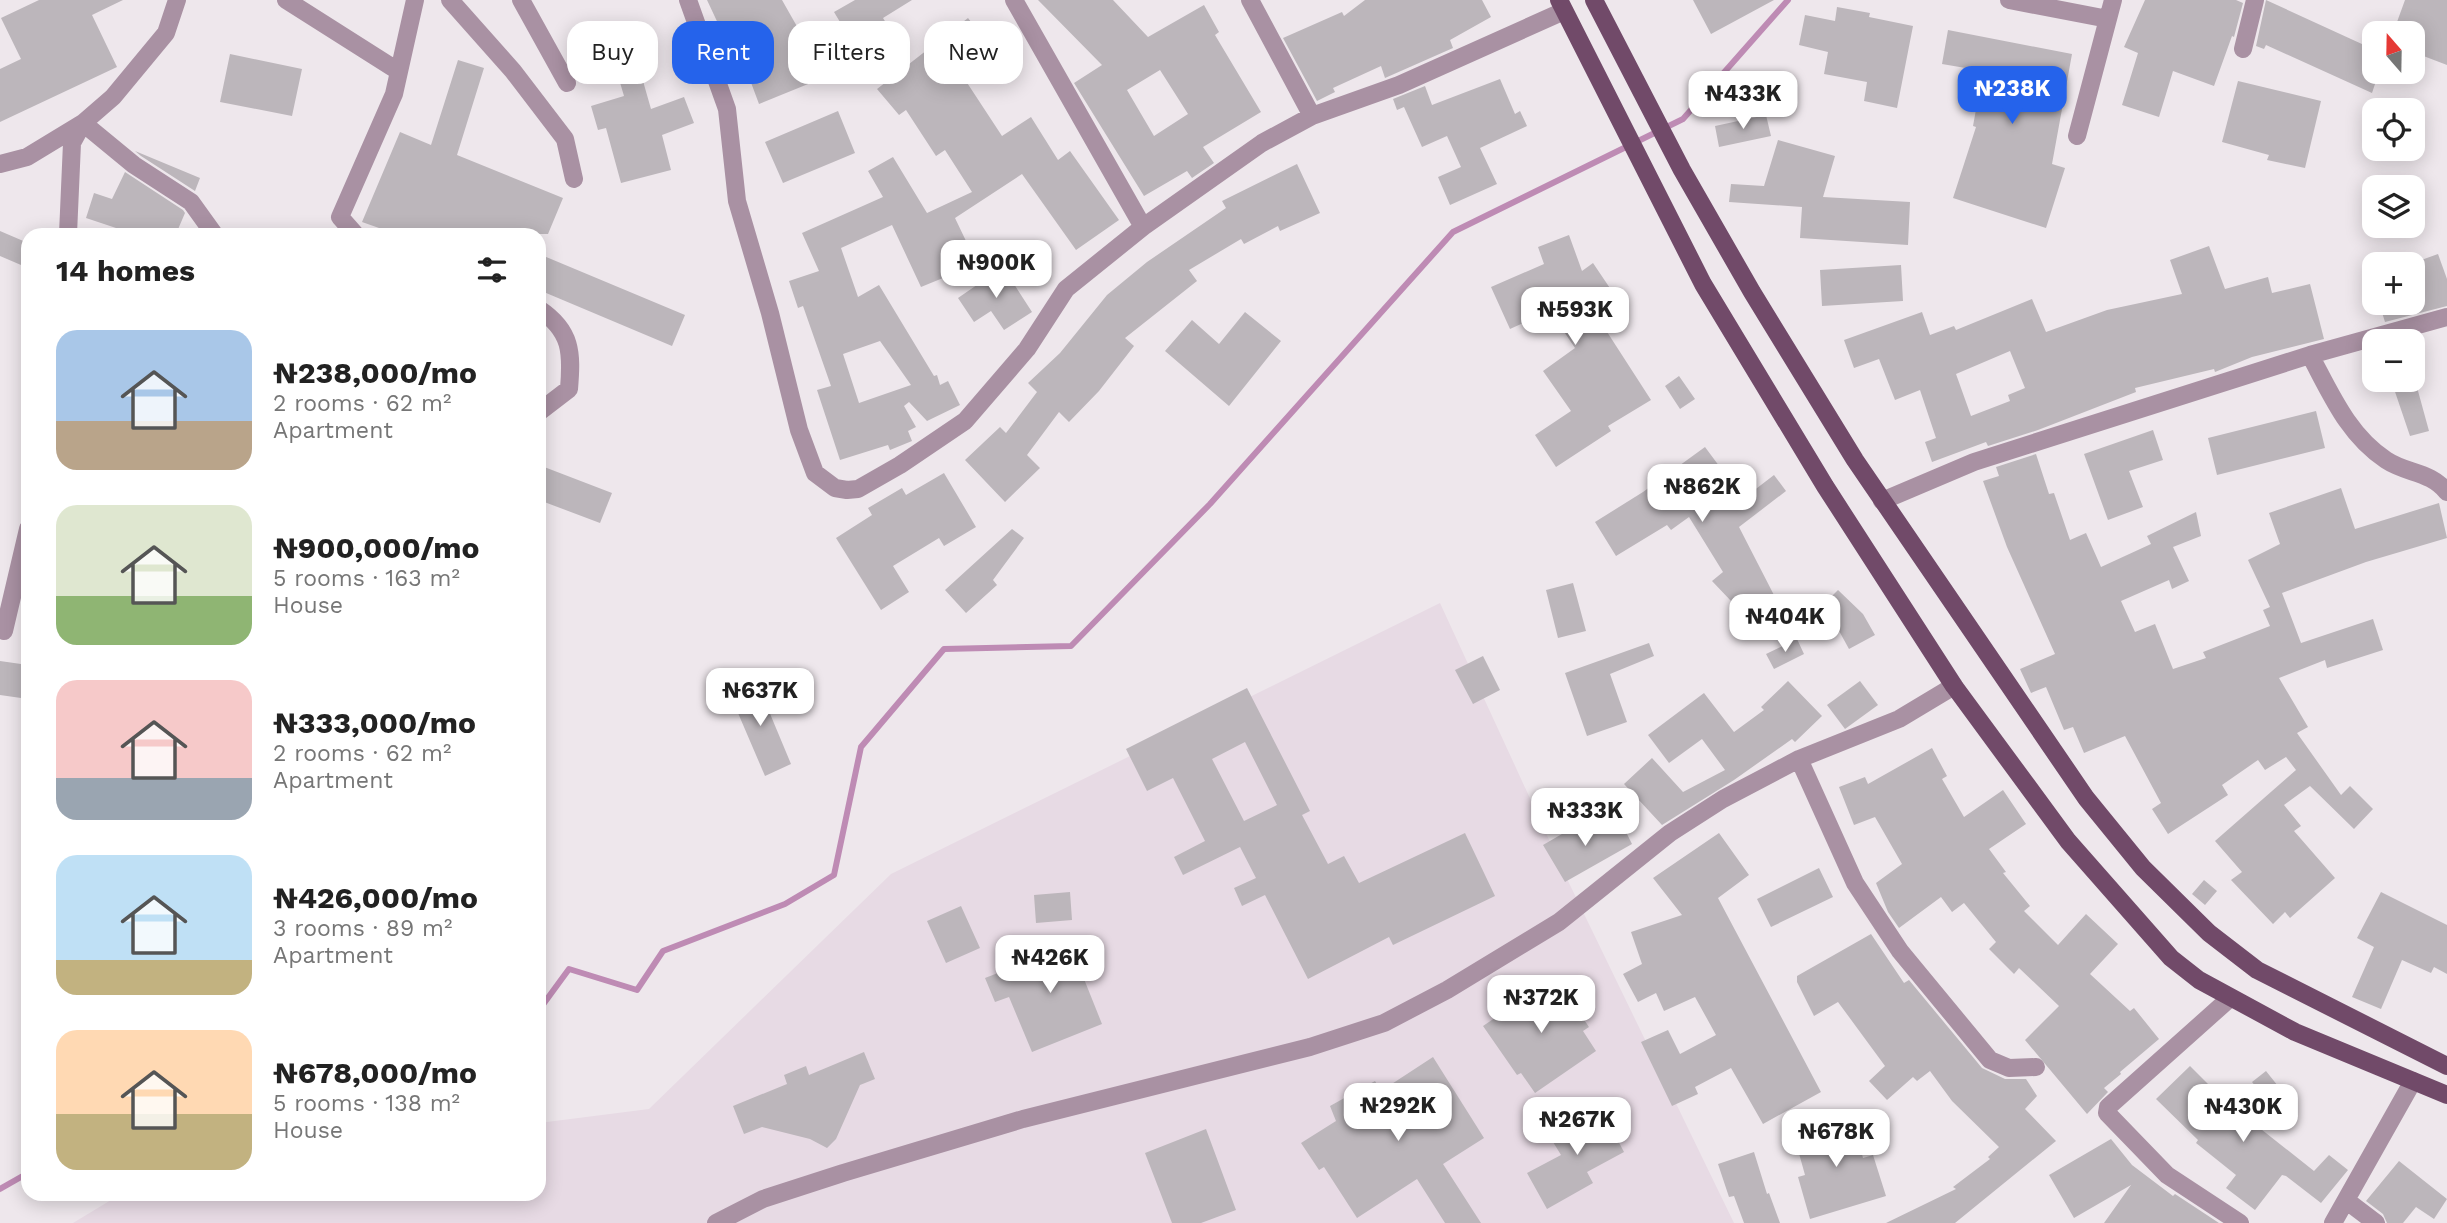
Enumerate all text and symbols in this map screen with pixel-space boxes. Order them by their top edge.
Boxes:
chip: Buy [567,21,658,84]
chip: Rent [672,21,774,84]
chip: Filters [788,21,910,84]
chip: New [924,21,1023,84]
north arrow [2362,21,2426,84]
map controls [2362,21,2425,392]
pin: ₦238K [1963,66,2061,126]
pin: ₦433K [1694,72,1792,131]
text: ₦238K [1974,75,2050,102]
text: ₦433K [1704,80,1782,107]
button: locate [2362,98,2425,161]
button: layers [2362,175,2425,238]
pin: ₦900K [947,240,1045,300]
text: ₦900K [957,249,1035,276]
icon: filters [473,251,511,289]
button: + [2362,252,2425,315]
text: 14 homes [56,253,195,288]
pin: ₦593K [1526,288,1624,347]
text: ₦593K [1537,296,1613,323]
button: − [2362,329,2425,392]
text: ₦238,000/mo [273,355,477,390]
icon: home [112,358,196,442]
text: 2 rooms · 62 m² [273,390,451,417]
text: Apartment [273,417,393,444]
pin: ₦862K [1653,464,1751,524]
text: ₦862K [1663,473,1741,500]
text: ₦900,000/mo [273,530,479,565]
icon: home [112,533,196,617]
text: 5 rooms · 163 m² [273,565,460,592]
text: House [273,592,343,619]
pin: ₦404K [1736,594,1834,654]
text: ₦404K [1745,603,1825,630]
pin: ₦637K [711,668,809,728]
text: ₦637K [722,677,798,704]
text: ₦333,000/mo [273,705,476,740]
icon: home [112,708,196,792]
text: 2 rooms · 62 m² [273,740,451,767]
text: Apartment [273,767,393,794]
pin: ₦333K [1536,788,1634,848]
text: ₦333K [1547,797,1623,824]
text: ₦426,000/mo [273,880,478,915]
icon: home [112,883,196,967]
text: 3 rooms · 89 m² [273,915,452,942]
pin: ₦426K [1001,936,1099,995]
text: Apartment [273,942,393,969]
text: ₦426K [1011,944,1089,971]
pin: ₦372K [1492,976,1590,1035]
text: ₦372K [1503,984,1579,1011]
text: ₦678,000/mo [273,1055,477,1090]
icon: home [112,1058,196,1142]
pin: ₦292K [1349,1084,1447,1143]
pin: ₦430K [2194,1084,2292,1144]
text: 5 rooms · 138 m² [273,1090,460,1117]
text: ₦292K [1360,1092,1436,1119]
text: ₦430K [2204,1093,2282,1120]
pin: ₦267K [1528,1098,1626,1157]
text: ₦267K [1539,1106,1615,1133]
pin: ₦678K [1787,1110,1885,1169]
text: House [273,1117,343,1144]
text: ₦678K [1798,1118,1874,1145]

